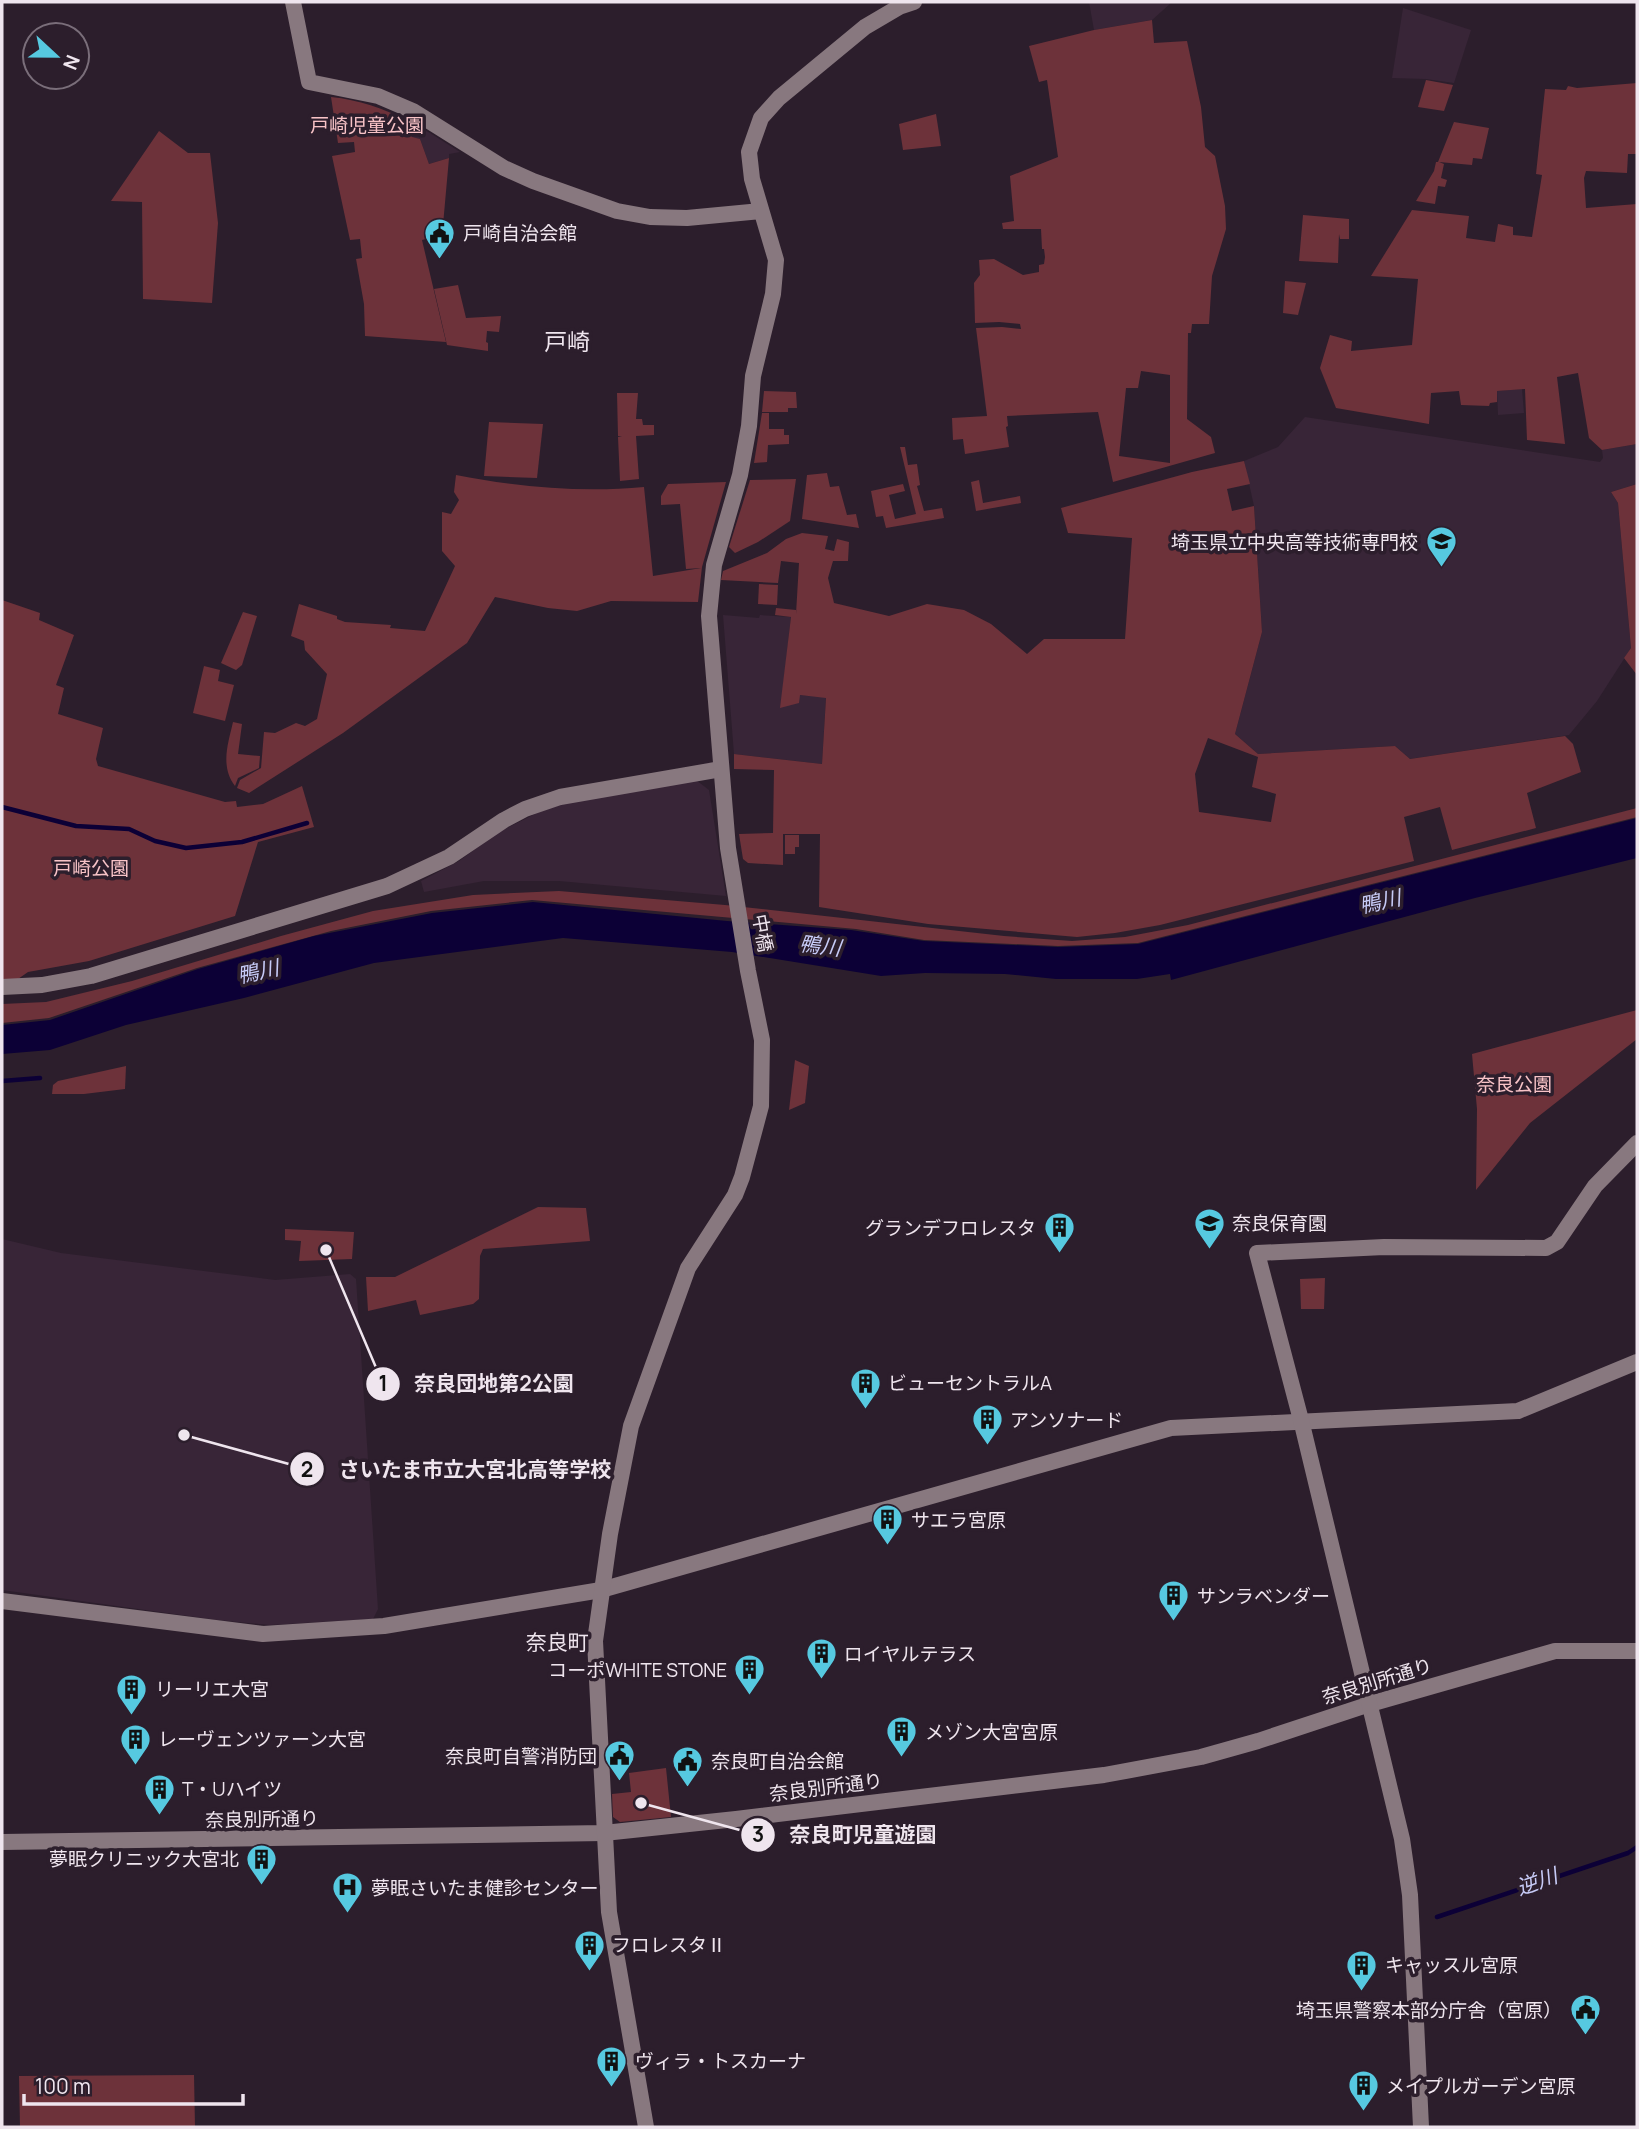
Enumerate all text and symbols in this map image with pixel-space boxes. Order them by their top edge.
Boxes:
north arrow [21,21,91,91]
text: N [57,51,86,74]
park label: 戸崎児童公園 [310,112,424,138]
public building icon: 戸崎自治会館 [423,216,457,260]
place label: 戸崎自治会館 [463,220,577,246]
district label: 戸崎 [544,325,590,357]
school or university icon: 埼玉県立中央高等技術専門校 [1424,525,1458,569]
place label: 埼玉県立中央高等技術専門校 [1171,529,1418,555]
park label: 戸崎公園 [53,855,129,881]
water label: 鴨川 [1356,883,1405,919]
street label: 中橋 [747,912,779,954]
water label: 鴨川 [798,929,845,962]
water label: 鴨川 [234,953,283,989]
park label: 奈良公園 [1476,1071,1552,1097]
school or university icon: 奈良保育園 [1192,1206,1226,1250]
place label: 奈良保育園 [1232,1210,1327,1236]
building icon: グランデフロレスタ [1042,1211,1076,1255]
place label: グランデフロレスタ [865,1215,1036,1241]
callout: 奈良団地第2公園 [366,1363,588,1405]
building icon: ビューセントラルA [848,1366,882,1410]
text: 1 [378,1369,388,1397]
text: 奈良団地第2公園 [414,1369,574,1397]
place label: ビューセントラルA [888,1370,1052,1396]
building icon: アンソナード [970,1403,1004,1447]
place label: アンソナード [1010,1407,1123,1433]
callout: さいたま市立大宮北高等学校 [289,1448,625,1490]
text: 2 [301,1455,313,1483]
text: さいたま市立大宮北高等学校 [339,1455,611,1483]
building icon: サエラ宮原 [871,1503,905,1547]
place label: サエラ宮原 [911,1507,1006,1533]
building icon: サンラベンダー [1157,1579,1191,1623]
place label: サンラベンダー [1197,1583,1330,1609]
district label: 奈良町 [526,1628,589,1656]
building icon: ロイヤルテラス [804,1637,838,1681]
place label: ロイヤルテラス [844,1641,976,1667]
street label: 奈良別所通り [1319,1652,1435,1710]
building icon: コーポWHITE STONE [733,1653,767,1697]
place label: コーポWHITE STONE [548,1657,727,1683]
building icon: リーリエ大宮 [115,1672,149,1716]
place label: リーリエ大宮 [155,1676,269,1702]
building icon: メゾン大宮宮原 [885,1715,919,1759]
place label: メゾン大宮宮原 [925,1719,1058,1745]
building icon: レーヴェンツァーン大宮 [118,1722,152,1766]
place label: レーヴェンツァーン大宮 [158,1726,366,1752]
public building icon: 奈良町自警消防団 [603,1739,637,1783]
place label: 奈良町自警消防団 [445,1743,597,1769]
public building icon: 奈良町自治会館 [671,1744,705,1788]
place label: 奈良町自治会館 [711,1748,844,1774]
street label: 奈良別所通り [768,1767,884,1807]
building icon: T・Uハイツ [142,1772,176,1816]
place label: T・Uハイツ [182,1776,282,1802]
street label: 奈良別所通り [205,1805,319,1833]
callout: 奈良町児童遊園 [740,1814,950,1856]
text: 3 [752,1820,764,1848]
text: 奈良町児童遊園 [790,1820,937,1848]
building icon: 夢眠クリニック大宮北 [245,1842,279,1886]
place label: 夢眠クリニック大宮北 [49,1846,239,1872]
water label: 逆川 [1512,1860,1563,1901]
hospital icon: 夢眠さいたま健診センター [331,1871,365,1915]
place label: 夢眠さいたま健診センター [371,1875,598,1901]
building icon: フロレスタⅡ [572,1928,606,1972]
place label: フロレスタⅡ [612,1932,726,1958]
building icon: キャッスル宮原 [1345,1948,1379,1992]
place label: キャッスル宮原 [1385,1952,1518,1978]
public building icon: 埼玉県警察本部分庁舎（宮原） [1568,1993,1602,2037]
place label: 埼玉県警察本部分庁舎（宮原） [1296,1997,1562,2023]
building icon: ヴィラ・トスカーナ [595,2044,629,2088]
place label: ヴィラ・トスカーナ [635,2048,806,2074]
scale bar [24,2062,243,2106]
building icon: メイプルガーデン宮原 [1346,2069,1380,2113]
text: 100 m [35,2072,91,2100]
place label: メイプルガーデン宮原 [1386,2073,1575,2099]

